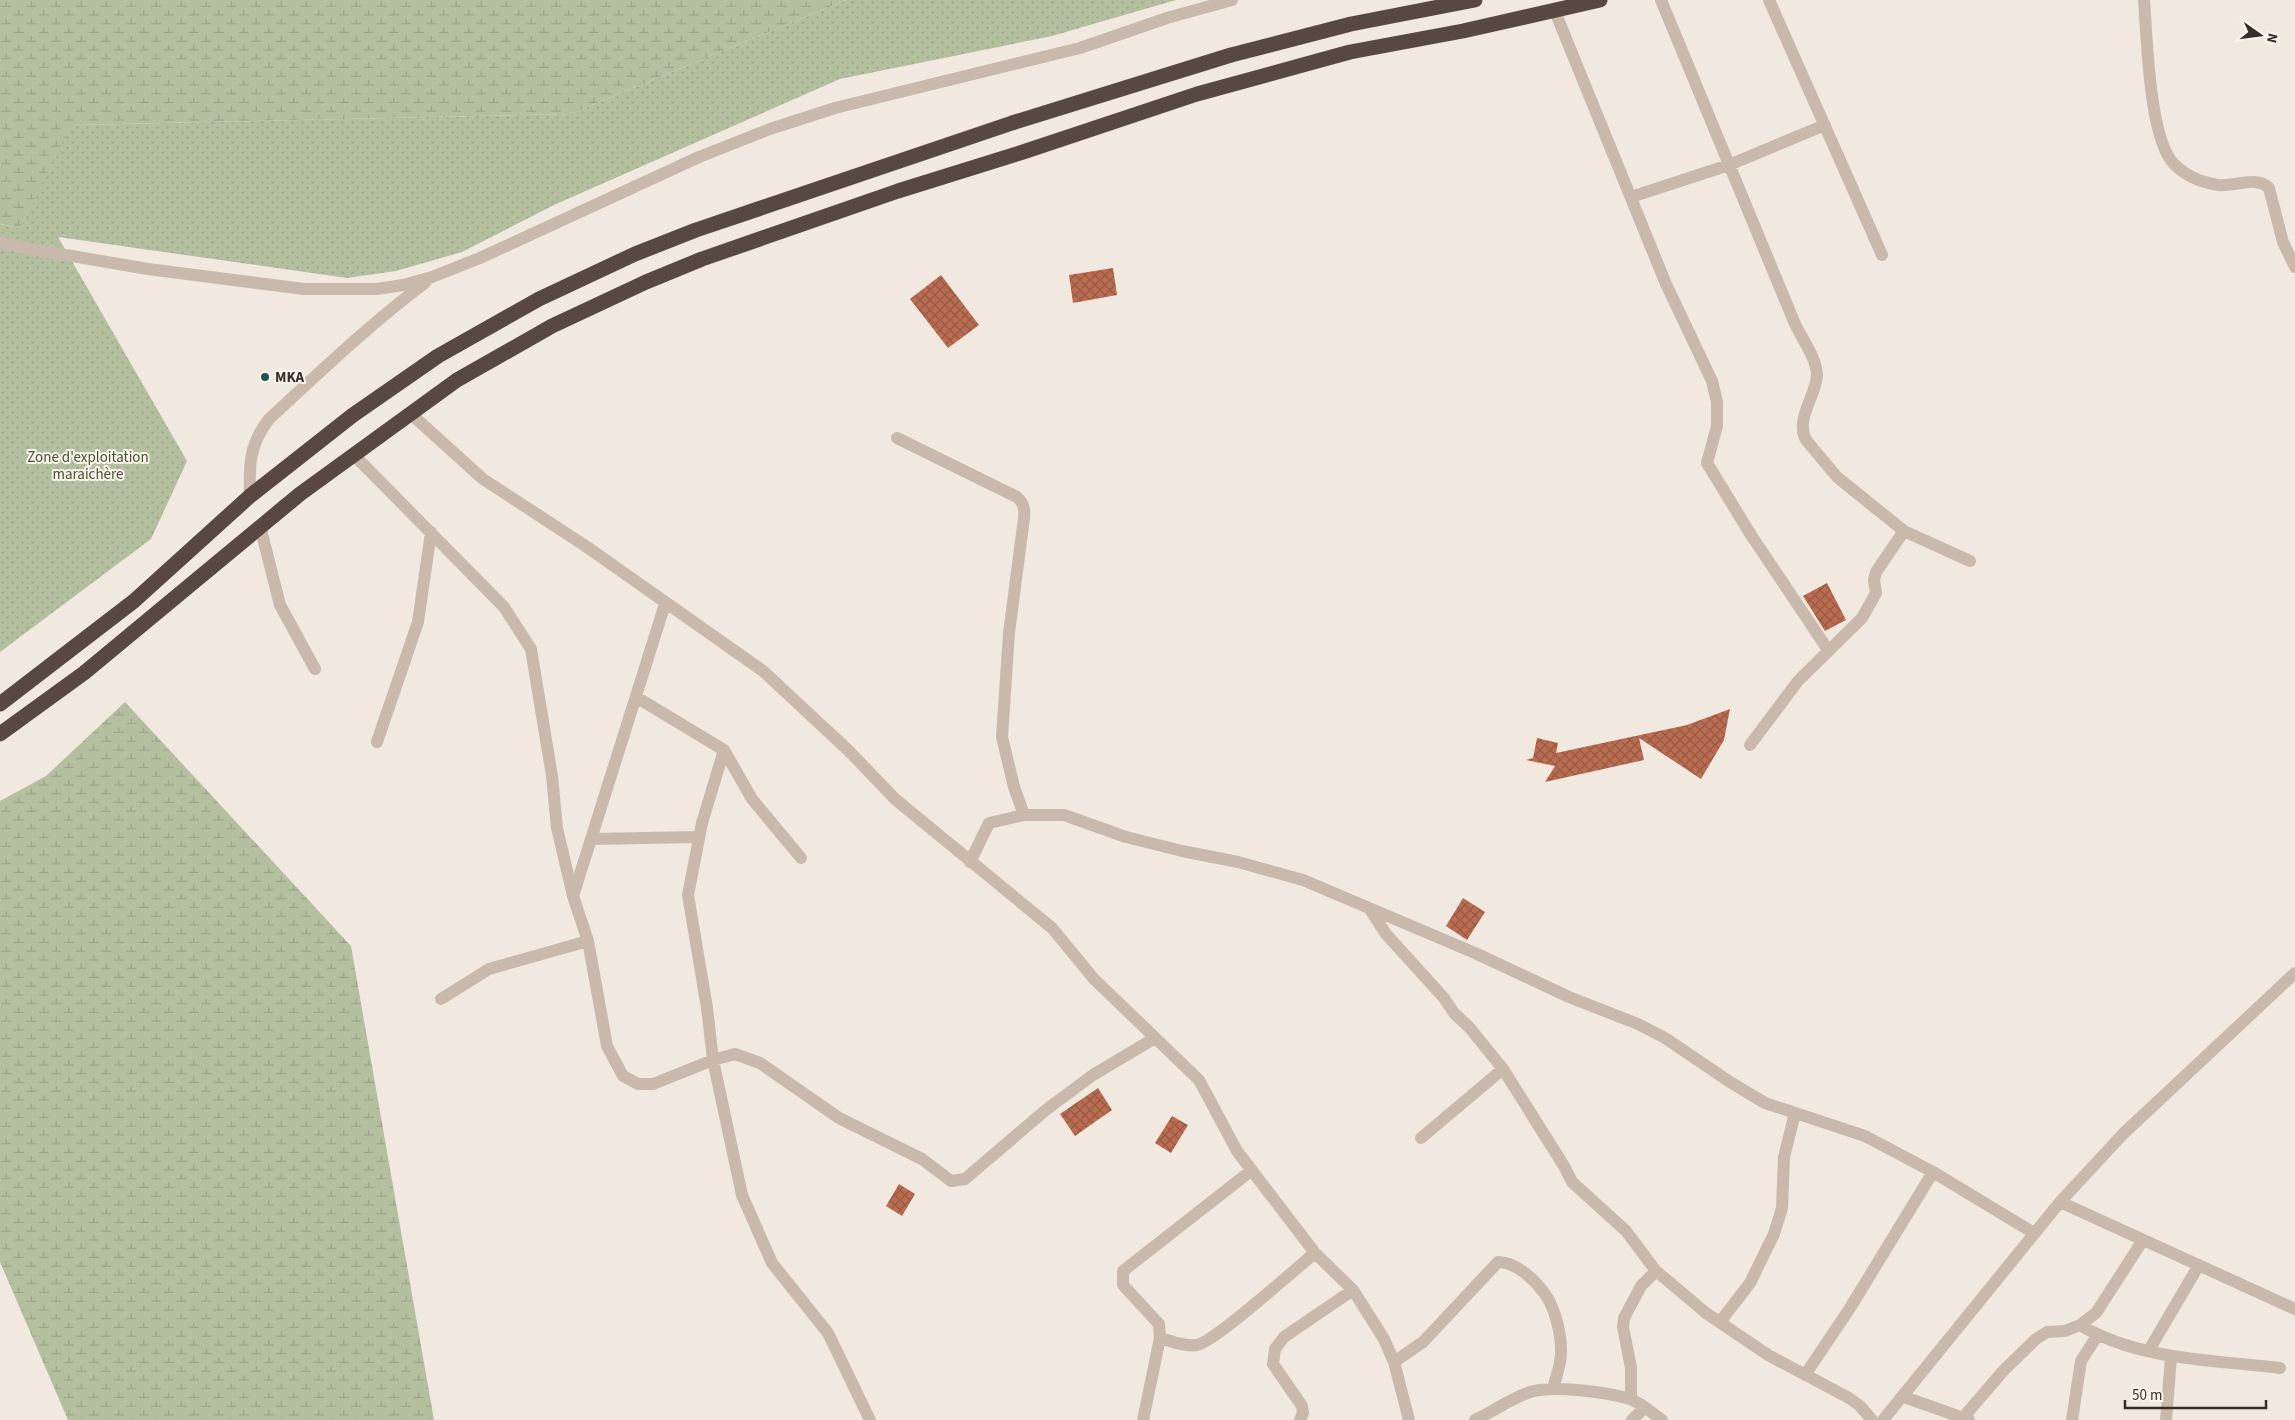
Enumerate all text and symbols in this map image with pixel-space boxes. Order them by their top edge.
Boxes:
north arrow [2235,10,2285,60]
text: N [2261,31,2282,45]
place label: MKA [275,367,304,388]
marker: MKA [259,371,271,383]
park label: Zone d'exploitation maraichère [27,447,149,485]
scale bar [2125,1378,2266,1410]
text: 50 m [2132,1385,2162,1406]

